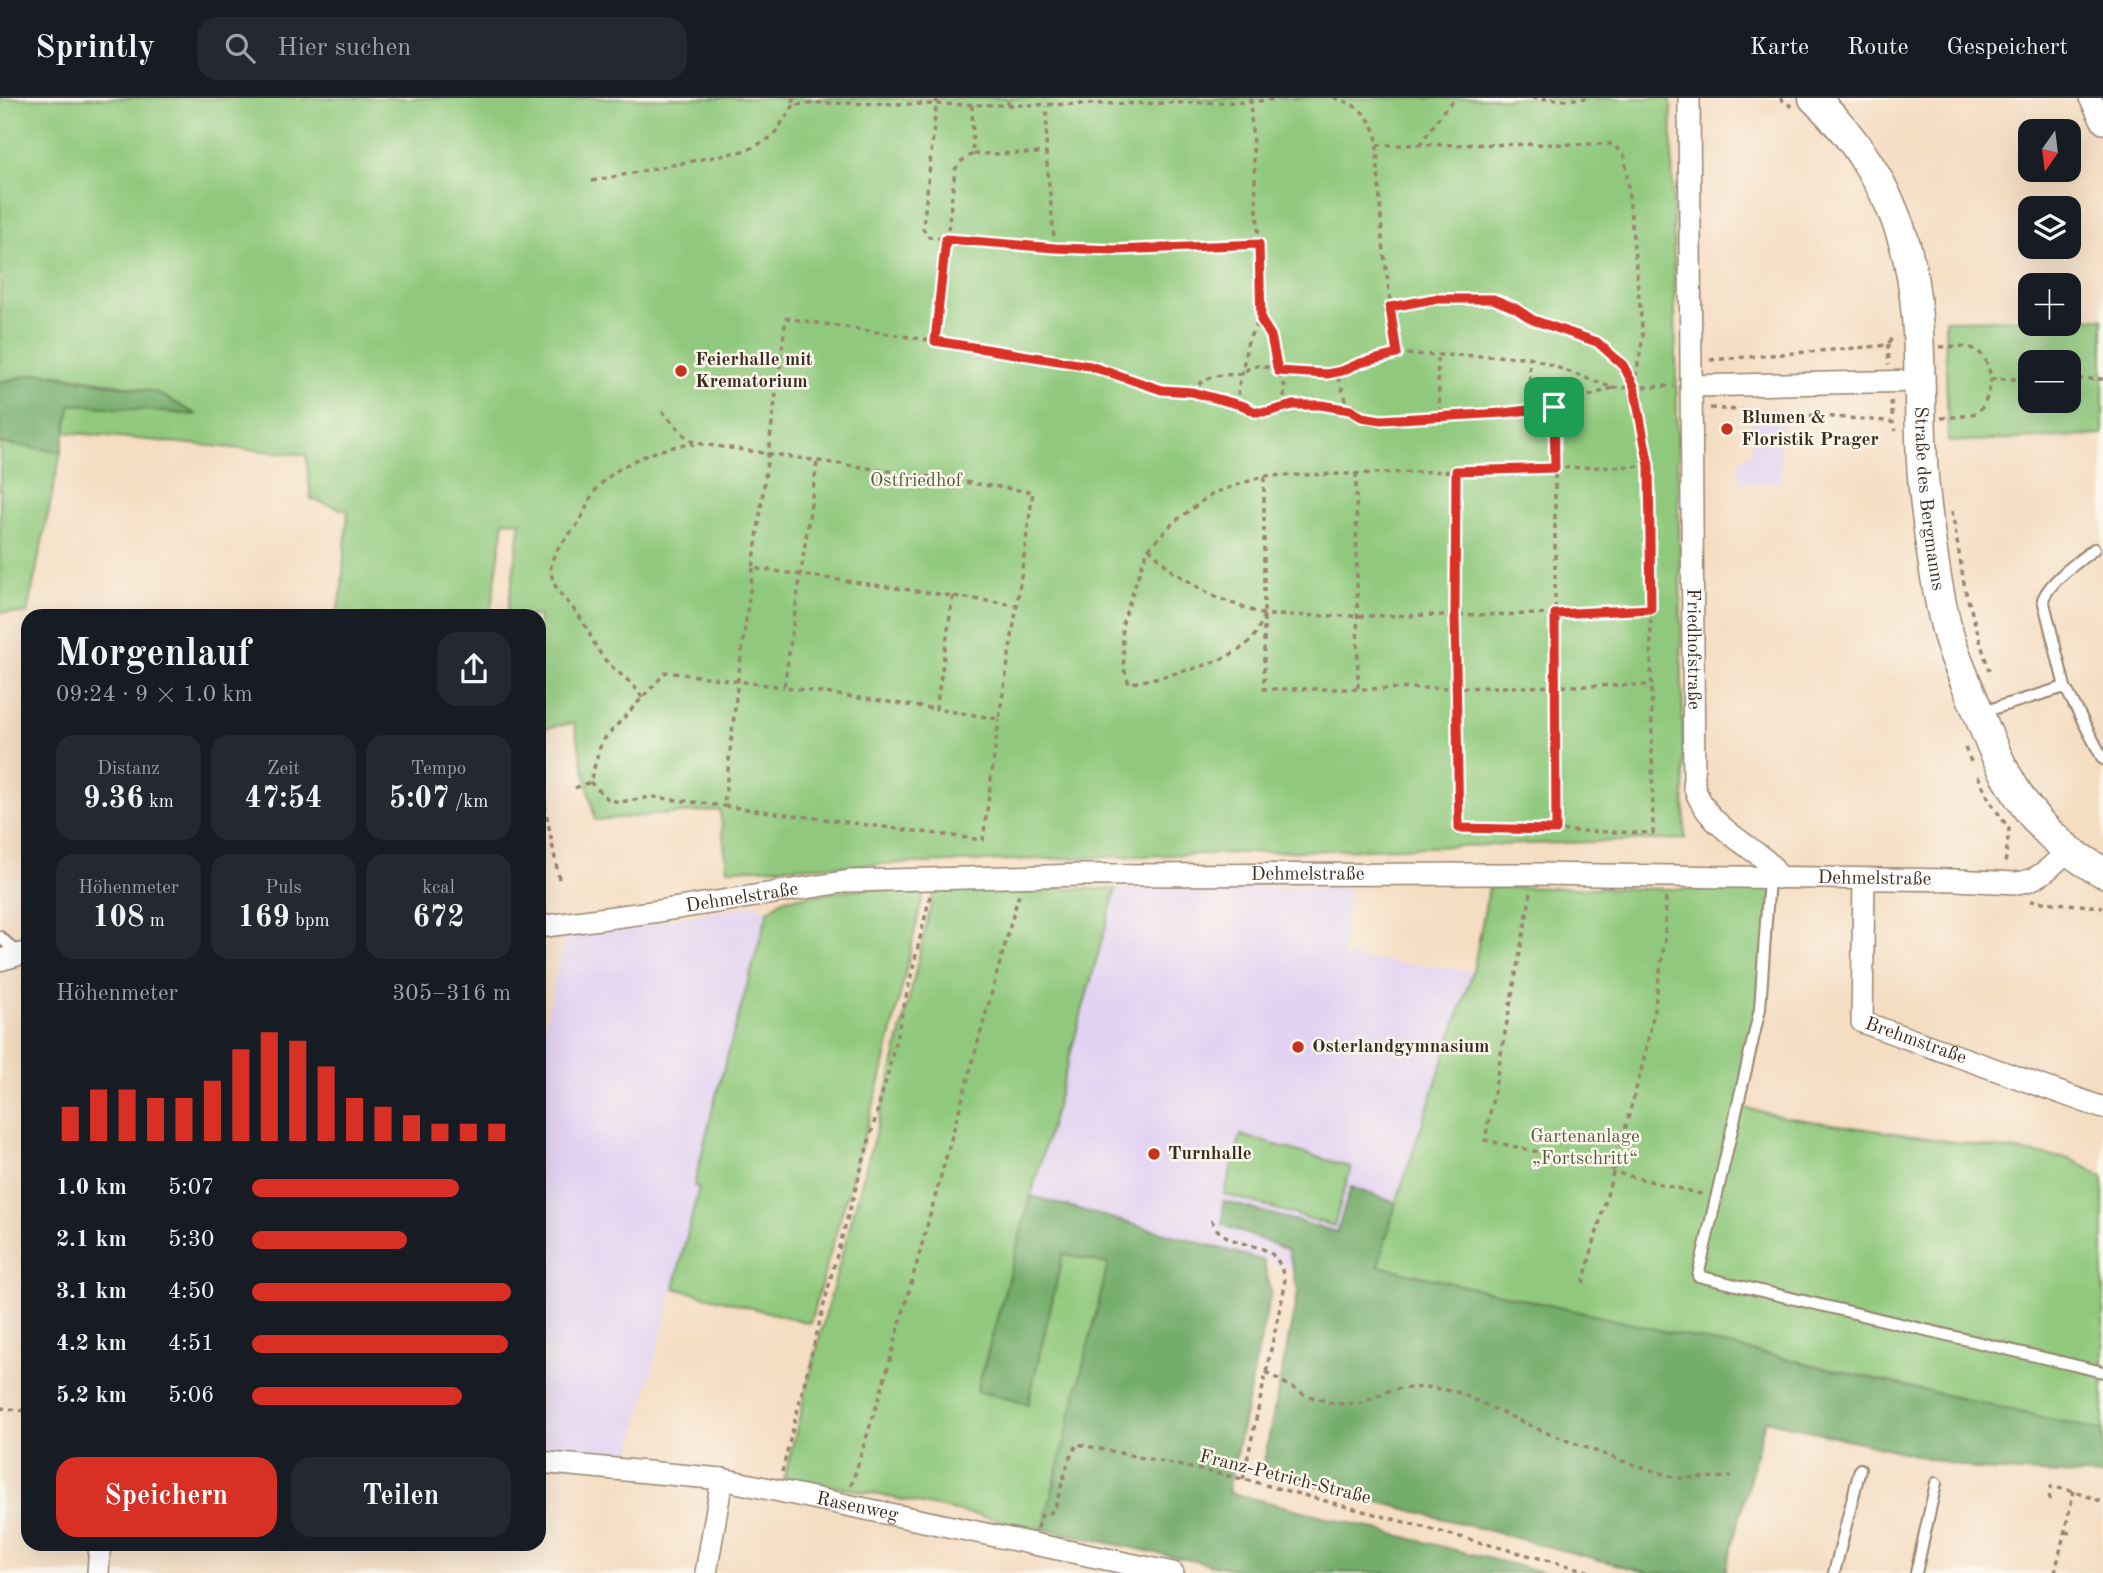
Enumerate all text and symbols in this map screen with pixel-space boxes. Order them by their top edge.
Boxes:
search box [197,17,687,80]
icon: search [221,29,259,67]
text: Sprintly [35,32,155,65]
text: Hier suchen [277,35,411,61]
text: Karte [1750,36,1809,60]
text: Route [1847,36,1909,60]
text: Gespeichert [1947,36,2068,60]
north arrow [2018,119,2081,182]
map controls [2018,119,2081,413]
button: layers [2018,196,2081,259]
button: + [2018,273,2081,336]
button: − [2018,350,2081,413]
place label: Feierhalle mit Krematorium [695,351,813,392]
marker: Feierhalle mit Krematorium [673,363,689,379]
pin [1524,377,1584,437]
icon: arrive [1535,388,1573,426]
street label: Straße des Bergmanns [1911,406,1947,592]
place label: Blumen & Floristik Prager [1741,409,1879,450]
marker: Blumen & Floristik Prager [1719,421,1735,437]
park label: Ostfriedhof [870,472,963,491]
street label: Friedhofstraße [1683,588,1703,710]
button: share [437,632,511,706]
text: Morgenlauf [56,636,251,674]
text: 09:24 · 9 × 1.0 km [56,683,253,706]
text: Distanz [97,760,160,779]
text: Zeit [267,760,300,779]
text: Tempo [411,760,466,779]
text: 9.36 [83,784,144,814]
text: 47:54 [245,784,323,814]
text: 5:07 [389,784,449,814]
text: km [144,793,174,812]
text: /km [449,793,488,812]
street label: Dehmelstraße [1251,865,1364,884]
street label: Dehmelstraße [1817,869,1931,889]
text: Höhenmeter [78,879,179,898]
text: Puls [265,879,302,898]
text: kcal [422,879,455,898]
street label: Dehmelstraße [684,880,800,916]
text: 108 [92,903,144,933]
text: 169 [237,903,290,933]
text: 672 [412,903,465,933]
text: m [144,912,165,931]
text: bpm [290,912,330,931]
text: Höhenmeter [56,982,178,1005]
text: 305–316 m [392,982,511,1005]
street label: Brehmstraße [1863,1014,1969,1068]
place label: Osterlandgymnasium [1312,1038,1489,1057]
marker: Osterlandgymnasium [1290,1039,1306,1055]
park label: Gartenanlage „Fortschritt“ [1530,1128,1640,1169]
place label: Turnhalle [1168,1145,1252,1164]
marker: Turnhalle [1146,1146,1162,1162]
text: 1.0 km [56,1176,127,1199]
text: 5:07 [168,1176,214,1199]
text: 2.1 km [56,1228,127,1251]
text: 5:30 [168,1228,214,1251]
text: 3.1 km [56,1280,127,1303]
text: 4:50 [168,1280,214,1303]
text: 4.2 km [56,1332,127,1355]
text: 4:51 [168,1332,214,1355]
text: 5.2 km [56,1384,127,1407]
text: 5:06 [168,1384,214,1407]
street label: Franz-Petrich-Straße [1197,1448,1373,1508]
button: Speichern [56,1457,277,1537]
button: Teilen [291,1457,511,1537]
street label: Rasenweg [815,1489,901,1525]

